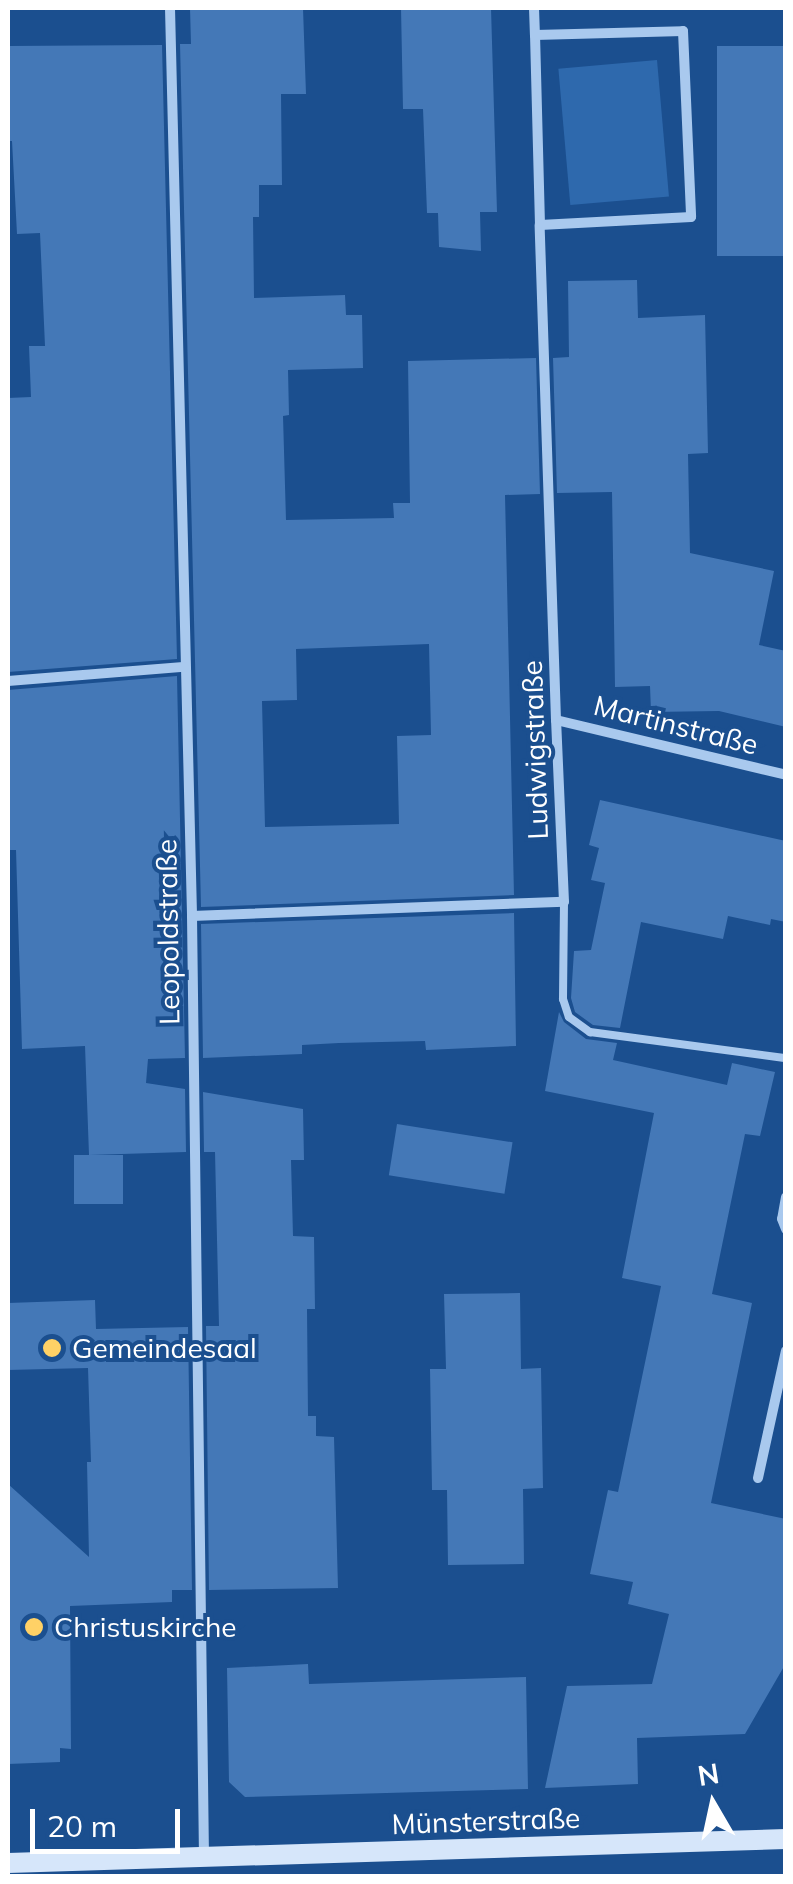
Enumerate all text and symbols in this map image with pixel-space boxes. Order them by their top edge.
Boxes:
street label: Ludwigstraße [515,660,555,840]
street label: Martinstraße [590,688,762,762]
street label: Leopoldstraße [150,839,186,1025]
place label: Gemeindesaal [72,1331,257,1365]
marker: Gemeindesaal [41,1337,63,1359]
place label: Christuskirche [54,1610,237,1644]
marker: Christuskirche [23,1616,45,1638]
north arrow [663,1754,763,1854]
text: N [695,1755,721,1793]
scale bar [35,1789,185,1851]
street label: Münsterstraße [391,1801,581,1841]
text: 20 m [47,1807,117,1845]

